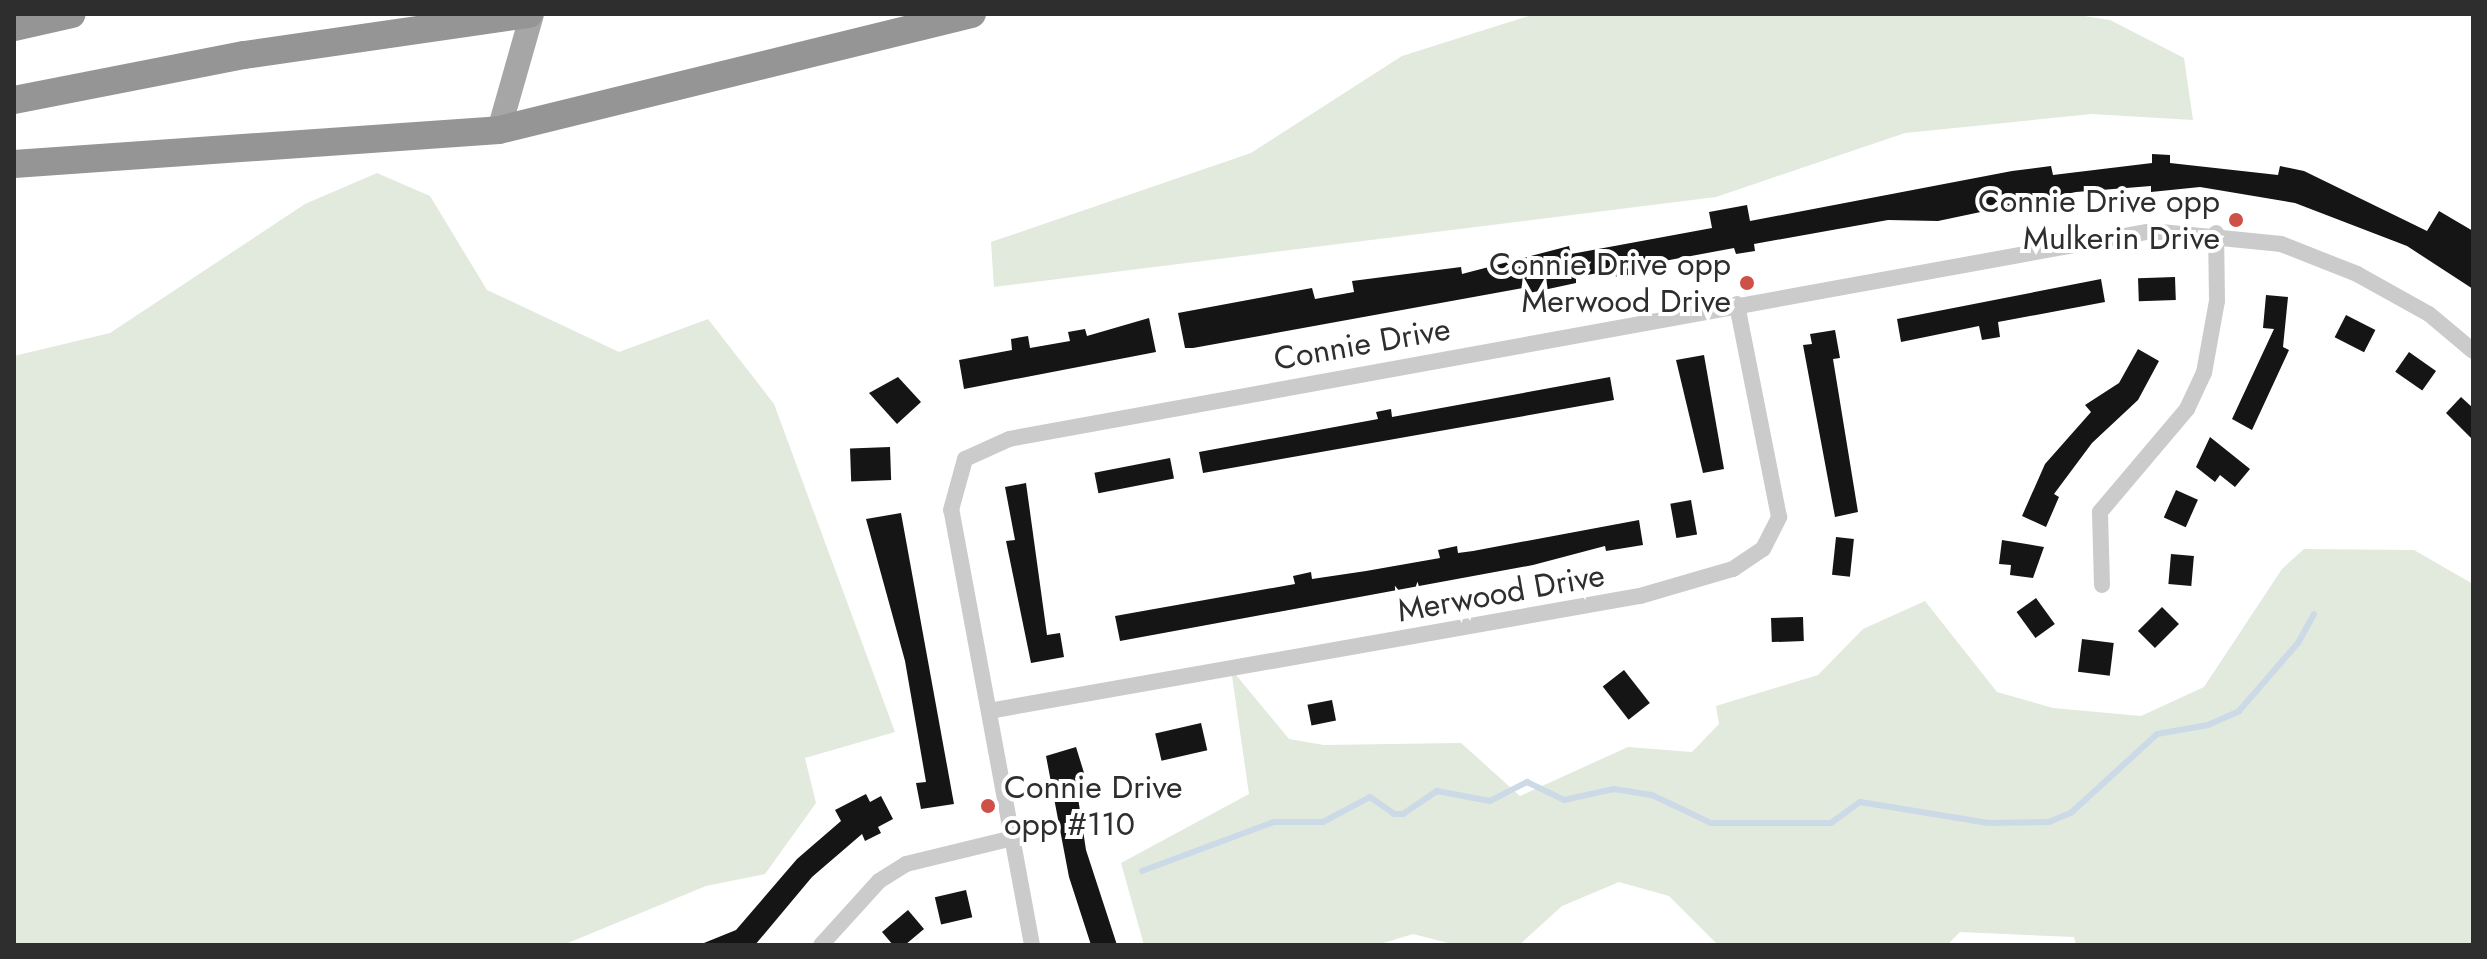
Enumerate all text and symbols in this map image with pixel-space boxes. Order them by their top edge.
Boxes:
place label: Connie Drive opp Mulkerin Drive [1978,183,2220,258]
marker: Connie Drive opp Mulkerin Drive [2227,211,2245,229]
place label: Connie Drive opp Merwood Drive [1489,246,1731,321]
marker: Connie Drive opp Merwood Drive [1738,274,1756,292]
street label: Connie Drive [1271,310,1453,378]
street label: Merwood Drive [1394,556,1608,630]
place label: Connie Drive opp #110 [1004,769,1183,844]
marker: Connie Drive opp #110 [979,797,997,815]

